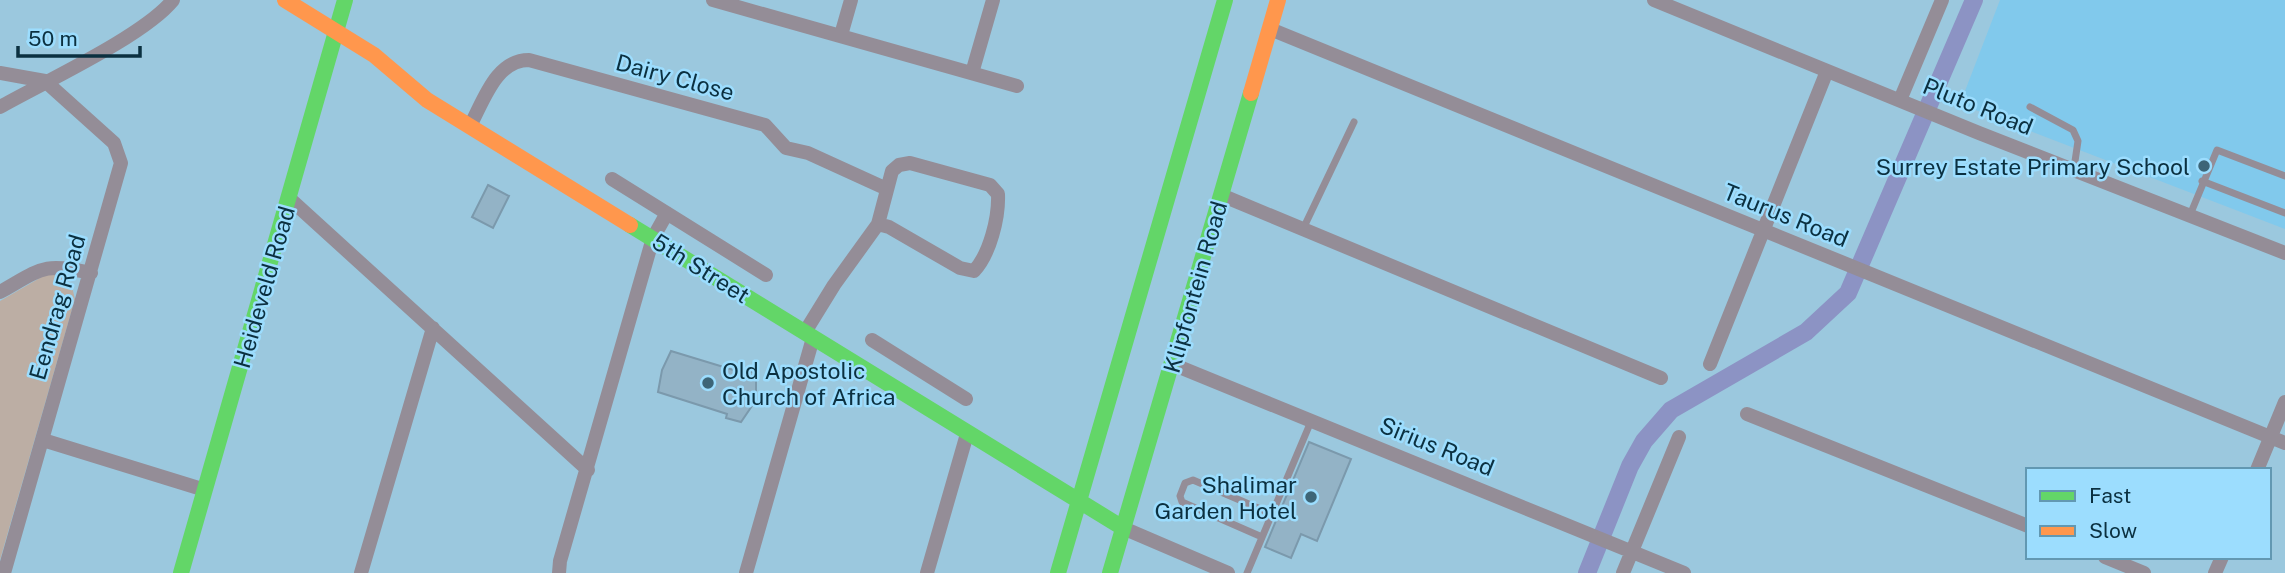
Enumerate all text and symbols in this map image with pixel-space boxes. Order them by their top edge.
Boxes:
scale bar [18,14,140,58]
text: 50 m [28,26,78,51]
street label: Dairy Close [613,48,737,106]
street label: Pluto Road [1919,72,2037,140]
place label: Surrey Estate Primary School [1876,153,2190,180]
marker: Surrey Estate Primary School [2196,158,2212,174]
street label: Taurus Road [1720,178,1852,252]
street label: Klipfontein Road [1158,198,1232,376]
street label: Heideveld Road [228,203,300,371]
street label: 5th Street [647,227,755,309]
street label: Eendrag Road [23,231,91,383]
place label: Old Apostolic Church of Africa [722,357,896,410]
marker: Old Apostolic Church of Africa [700,375,716,391]
street label: Sirius Road [1376,411,1498,481]
legend [2026,468,2271,559]
place label: Shalimar Garden Hotel [1154,471,1297,524]
text: Fast [2089,483,2131,508]
marker: Shalimar Garden Hotel [1303,489,1319,505]
text: Slow [2089,518,2137,543]

